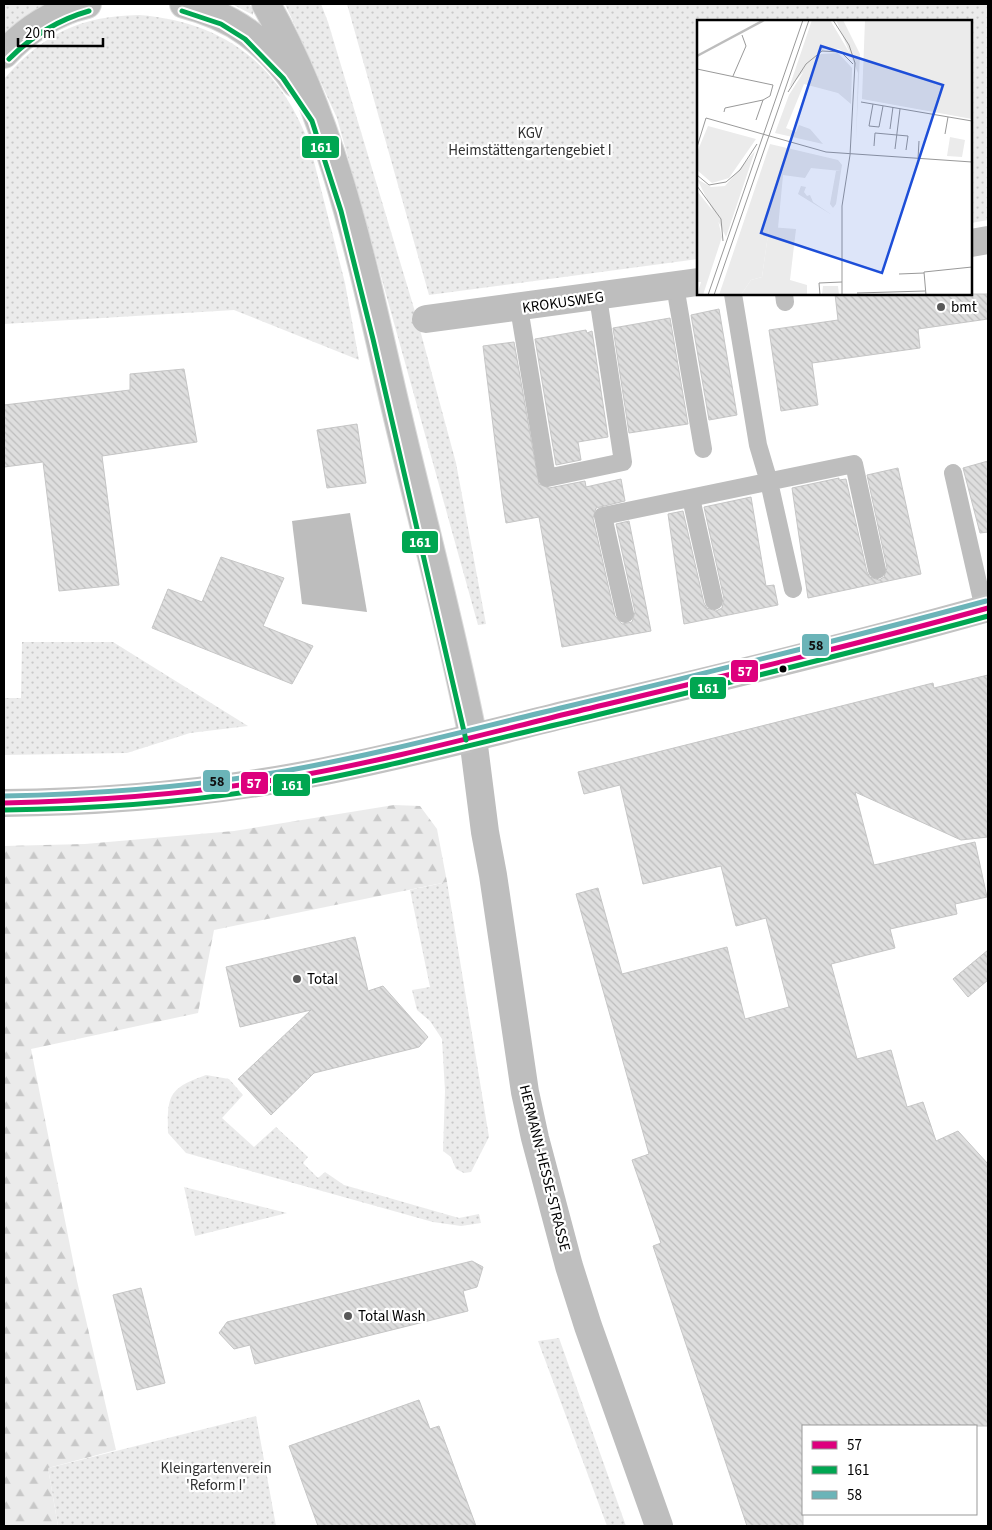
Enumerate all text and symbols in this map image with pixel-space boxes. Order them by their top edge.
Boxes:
scale bar [18,15,102,47]
inset map [697,20,972,295]
text: 20 m [25,23,55,44]
park label: KGV Heimstättengartengebiet I [448,123,612,161]
line badge: 161 [301,135,340,159]
text: 161 [310,138,332,158]
street label: KROKUSWEG [521,286,605,319]
place label: bmt [951,297,977,318]
marker: bmt [935,301,947,313]
line badge: 161 [401,530,439,554]
text: 161 [409,533,431,553]
line badge: 58 [801,633,830,657]
text: 58 [809,636,823,656]
line badge: 57 [730,659,759,683]
text: 57 [738,662,752,682]
unlabelled marker [778,664,788,674]
line badge: 161 [689,676,727,700]
text: 161 [697,679,719,699]
line badge: 58 [202,769,231,793]
line badge: 57 [240,771,269,795]
text: 58 [210,772,224,792]
line badge: 161 [272,773,311,797]
text: 57 [247,774,261,794]
text: 161 [281,776,303,796]
place label: Total [307,969,338,990]
marker: Total [291,973,303,985]
street label: HERMANN-HESSE-STRASSE [514,1082,575,1254]
place label: Total Wash [358,1306,426,1327]
marker: Total Wash [342,1310,354,1322]
legend [802,1425,977,1515]
text: 57 [847,1435,862,1456]
park label: Kleingartenverein 'Reform I' [160,1458,272,1496]
text: 161 [847,1460,869,1481]
text: 58 [847,1485,862,1506]

